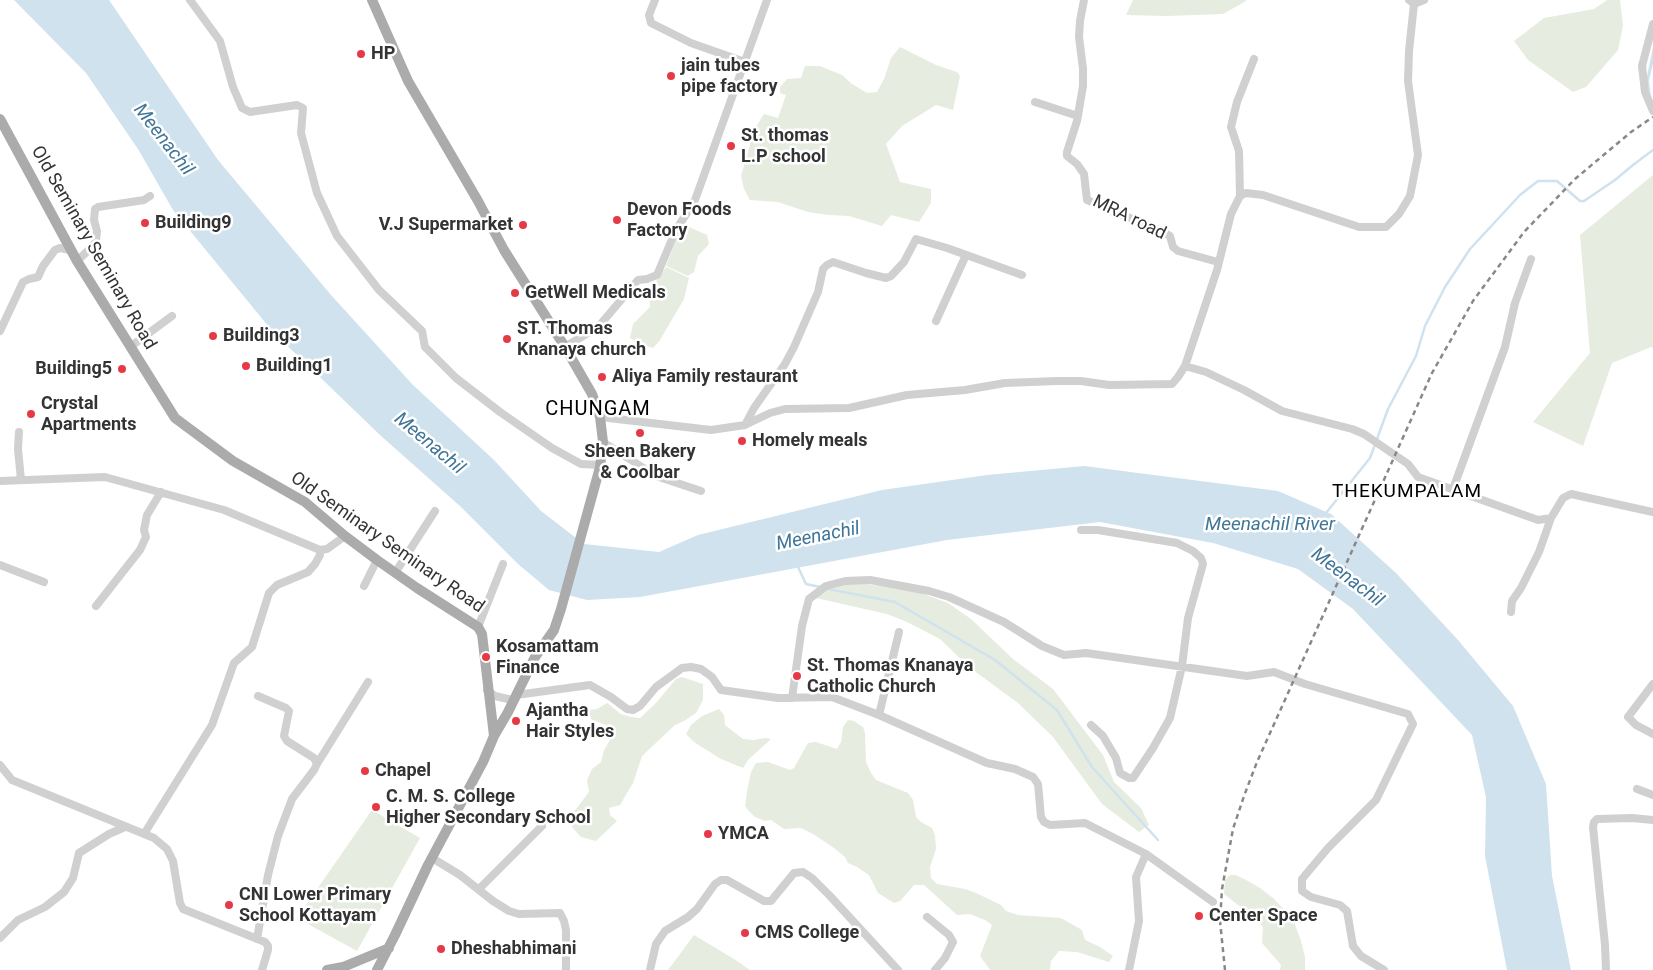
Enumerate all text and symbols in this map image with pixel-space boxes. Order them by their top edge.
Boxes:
place label: HP [371,43,395,65]
marker: HP [355,48,367,60]
place label: jain tubes pipe factory [681,55,777,98]
marker: jain tubes pipe factory [665,70,677,82]
water label: Meenachil [128,100,198,180]
place label: St. thomas L.P school [741,125,829,168]
marker: St. thomas L.P school [725,140,737,152]
street label: Old Seminary Seminary Road [26,142,160,354]
street label: MRA road [1089,191,1169,245]
place label: Devon Foods Factory [627,199,731,242]
place label: Building9 [155,212,232,234]
place label: V.J Supermarket [379,214,513,236]
marker: Devon Foods Factory [611,214,623,226]
marker: Building9 [139,217,151,229]
marker: V.J Supermarket [517,219,529,231]
place label: GetWell Medicals [525,282,666,304]
marker: GetWell Medicals [509,287,521,299]
place label: ST. Thomas Knanaya church [517,318,646,360]
place label: Building3 [223,325,300,347]
marker: Building3 [207,330,219,342]
marker: ST. Thomas Knanaya church [501,333,513,345]
place label: Building1 [256,355,333,377]
place label: Building5 [35,358,112,380]
marker: Building1 [240,360,252,372]
marker: Building5 [116,363,128,375]
place label: Aliya Family restaurant [612,366,798,388]
marker: Aliya Family restaurant [596,371,608,383]
place label: Crystal Apartments [41,393,136,436]
district label: CHUNGAM [544,398,652,422]
marker: Crystal Apartments [25,408,37,420]
water label: Meenachil [389,408,469,480]
marker: Sheen Bakery & Coolbar [634,427,646,439]
place label: Homely meals [752,430,867,452]
marker: Homely meals [736,435,748,447]
place label: Sheen Bakery & Coolbar [584,441,696,484]
street label: Old Seminary Seminary Road [286,468,488,618]
district label: THEKUMPALAM [1331,481,1483,503]
water label: Meenachil River [1205,514,1335,536]
water label: Meenachil [774,518,862,556]
water label: Meenachil [1306,543,1388,613]
place label: Kosamattam Finance [496,636,599,679]
marker: Kosamattam Finance [480,651,492,663]
place label: St. Thomas Knanaya Catholic Church [807,655,973,698]
marker: St. Thomas Knanaya Catholic Church [791,670,803,682]
place label: Ajantha Hair Styles [526,700,614,742]
marker: Ajantha Hair Styles [510,715,522,727]
place label: Chapel [375,760,431,782]
marker: Chapel [359,765,371,777]
place label: C. M. S. College Higher Secondary School [386,786,591,829]
marker: C. M. S. College Higher Secondary School [370,801,382,813]
place label: YMCA [718,823,769,845]
marker: YMCA [702,828,714,840]
place label: CNI Lower Primary School Kottayam [239,884,391,926]
marker: CNI Lower Primary School Kottayam [223,899,235,911]
place label: Center Space [1209,905,1317,927]
marker: Center Space [1193,910,1205,922]
place label: CMS College [755,922,859,944]
marker: CMS College [739,927,751,939]
place label: Dheshabhimani [451,938,577,960]
marker: Dheshabhimani [435,943,447,955]

